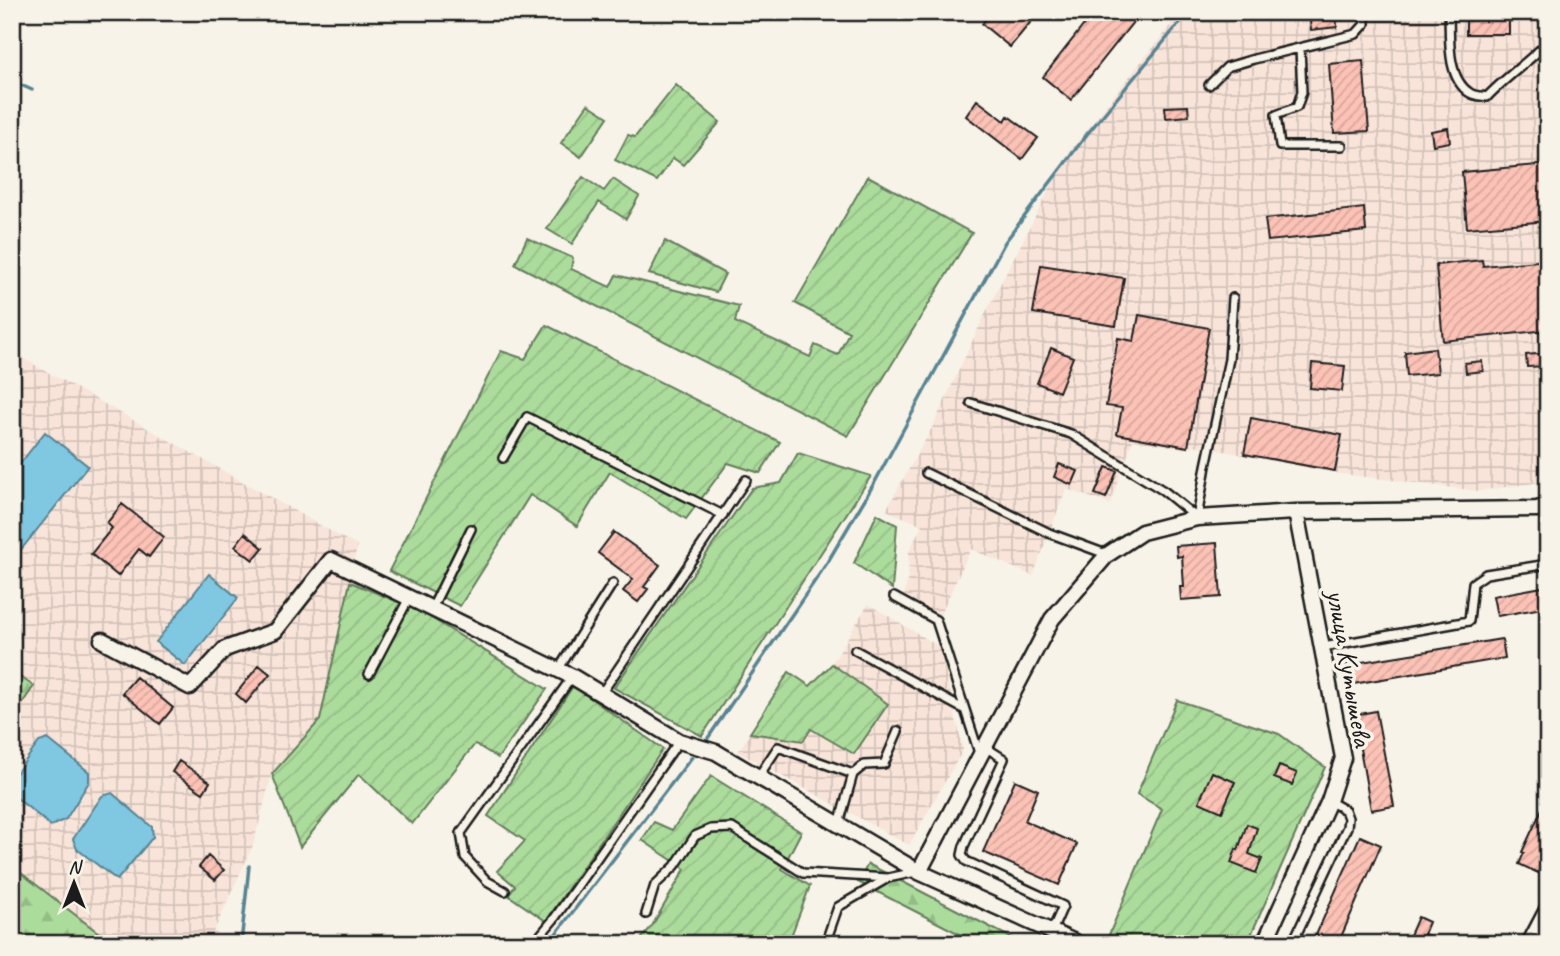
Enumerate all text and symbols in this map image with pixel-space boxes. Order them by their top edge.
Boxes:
street label: улица Кутышева [1319,585,1381,751]
north arrow [38,848,108,918]
text: N [68,855,83,879]

